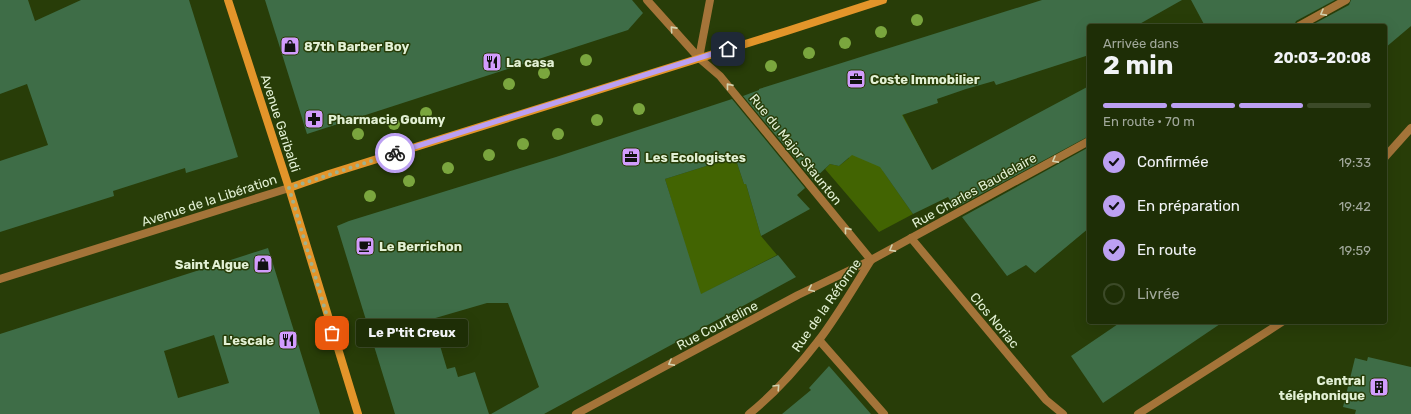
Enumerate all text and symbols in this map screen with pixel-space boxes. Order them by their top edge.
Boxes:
one-way arrow [1319,8,1327,16]
one-way arrow [670,26,677,34]
pin [711,32,745,66]
shop icon: 87th Barber Boy [279,35,301,57]
text: Arrivée dans [1103,36,1179,51]
icon: home [717,38,739,60]
place label: 87th Barber Boy [304,39,409,54]
text: 20:03–20:08 [1274,49,1371,67]
text: 2 min [1103,50,1173,81]
restaurant icon: La casa [481,51,503,73]
place label: La casa [506,55,554,70]
office icon: Coste Immobilier [845,68,867,90]
street label: Avenue Garibaldi [258,72,303,174]
place label: Coste Immobilier [870,72,980,87]
one-way arrow [726,84,733,91]
street label: Rue du Major Staunton [746,91,845,208]
pharmacy icon: Pharmacie Goumy [303,108,325,130]
place label: Pharmacie Goumy [328,112,446,127]
text: En route · 70 m [1103,114,1195,129]
courier [375,133,415,173]
icon: bike [384,142,406,164]
office icon: Les Ecologistes [620,146,642,168]
place label: Les Ecologistes [645,150,746,165]
street label: Rue Charles Baudelaire [909,150,1039,231]
icon: check [1103,151,1125,173]
text: Confirmée [1137,153,1209,171]
one-way arrow [1052,155,1059,162]
text: 19:33 [1339,155,1371,170]
street label: Avenue de la Libération [140,171,279,229]
icon: check [1103,195,1125,217]
text: En préparation [1137,197,1240,215]
text: 19:42 [1339,199,1371,214]
one-way arrow [844,227,851,235]
cafe icon: Le Berrichon [354,235,376,257]
place label: Le Berrichon [379,239,462,254]
icon: check [1103,239,1125,261]
text: En route [1137,241,1196,259]
text: 19:59 [1339,243,1371,258]
one-way arrow [889,244,896,252]
shop icon: Saint Algue [252,253,274,275]
street label: Rue de la Réforme [789,256,864,355]
place label: Saint Algue [175,257,249,272]
one-way arrow [807,284,815,292]
text: Livrée [1137,285,1180,303]
street label: Clos Noriac [967,289,1022,351]
street label: Rue Courteline [674,298,760,353]
pin [315,316,349,350]
callout: Le P'tit Creux [356,319,468,347]
icon: bag [321,322,343,344]
text: Le P'tit Creux [368,325,456,340]
restaurant icon: L'escale [277,329,299,351]
place label: L'escale [223,333,274,348]
one-way arrow [668,358,675,366]
place label: Central téléphonique [1279,373,1365,403]
building icon: Central téléphonique [1368,376,1390,398]
one-way arrow [772,384,780,392]

